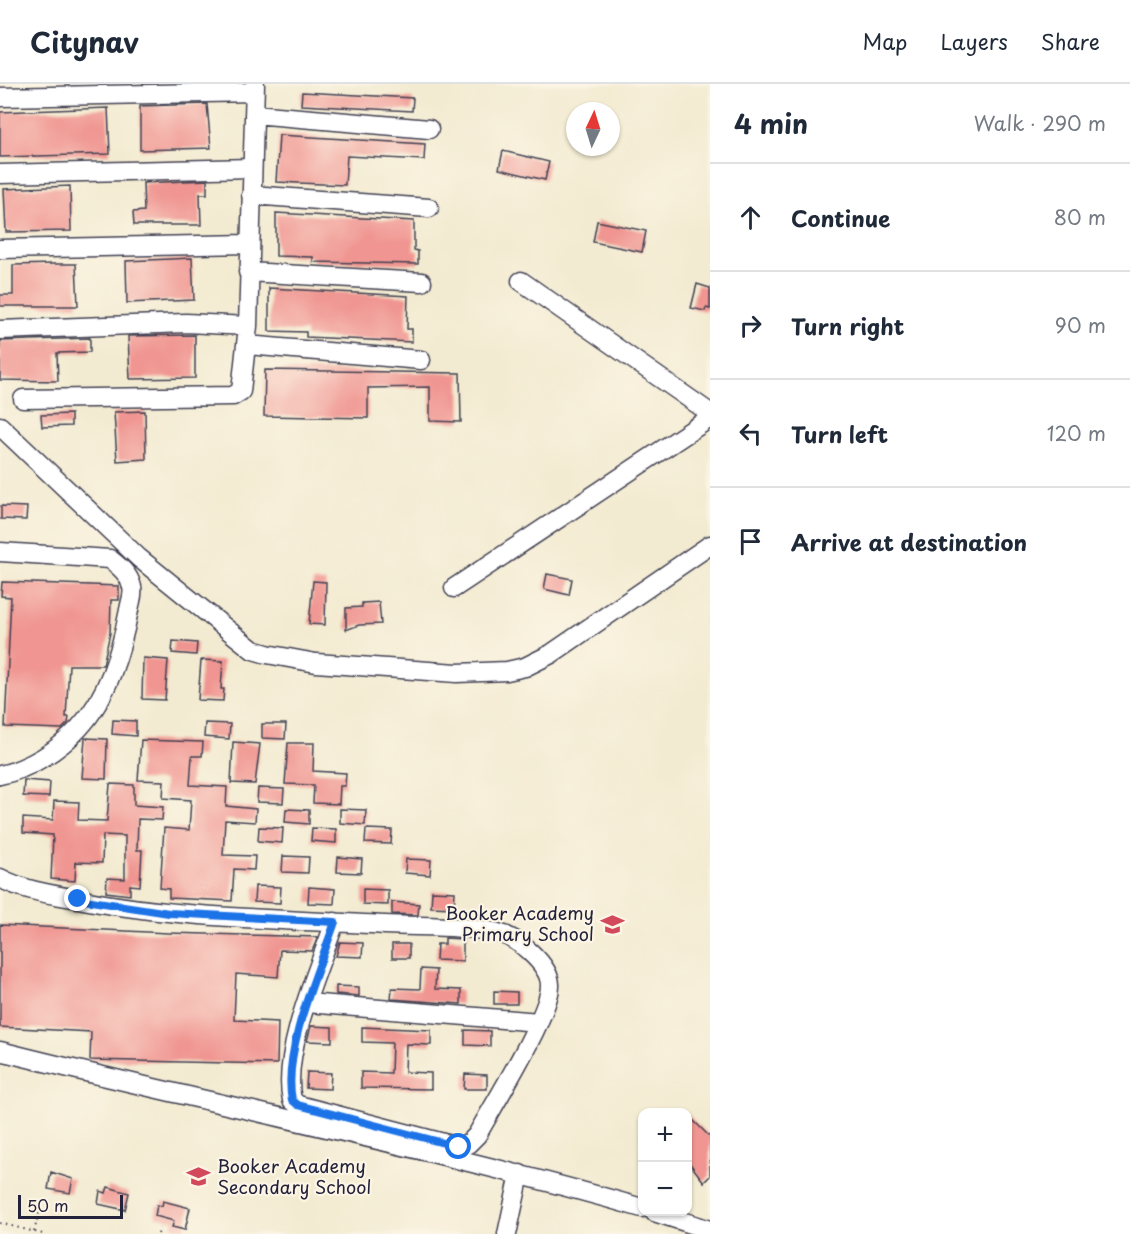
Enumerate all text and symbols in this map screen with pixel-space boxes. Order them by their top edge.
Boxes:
text: Citynav [30,20,139,63]
text: Map [863,25,907,57]
text: Layers [940,25,1008,57]
text: Share [1041,25,1100,57]
north arrow [566,102,620,156]
text: 4 min [734,104,808,143]
text: Walk · 290 m [974,108,1106,138]
icon: ahead [734,201,767,234]
text: Continue [791,201,890,234]
text: 80 m [1054,202,1106,232]
icon: right [734,309,767,342]
text: Turn right [791,309,904,342]
text: 90 m [1055,310,1106,340]
icon: left [734,417,767,450]
text: Turn left [791,417,888,450]
text: 120 m [1047,418,1106,448]
icon: arrive [734,525,767,558]
text: Arrive at destination [791,525,1027,558]
route end [64,885,90,911]
place label: Booker Academy Primary School [445,899,594,947]
school or university icon: Booker Academy Primary School [599,911,625,937]
map controls [638,1108,692,1216]
button: + [638,1108,692,1162]
route start [445,1133,471,1159]
place label: Booker Academy Secondary School [217,1152,371,1200]
button: − [638,1162,692,1216]
school or university icon: Booker Academy Secondary School [186,1164,212,1190]
scale bar [18,1192,123,1220]
text: 50 m [27,1193,68,1217]

